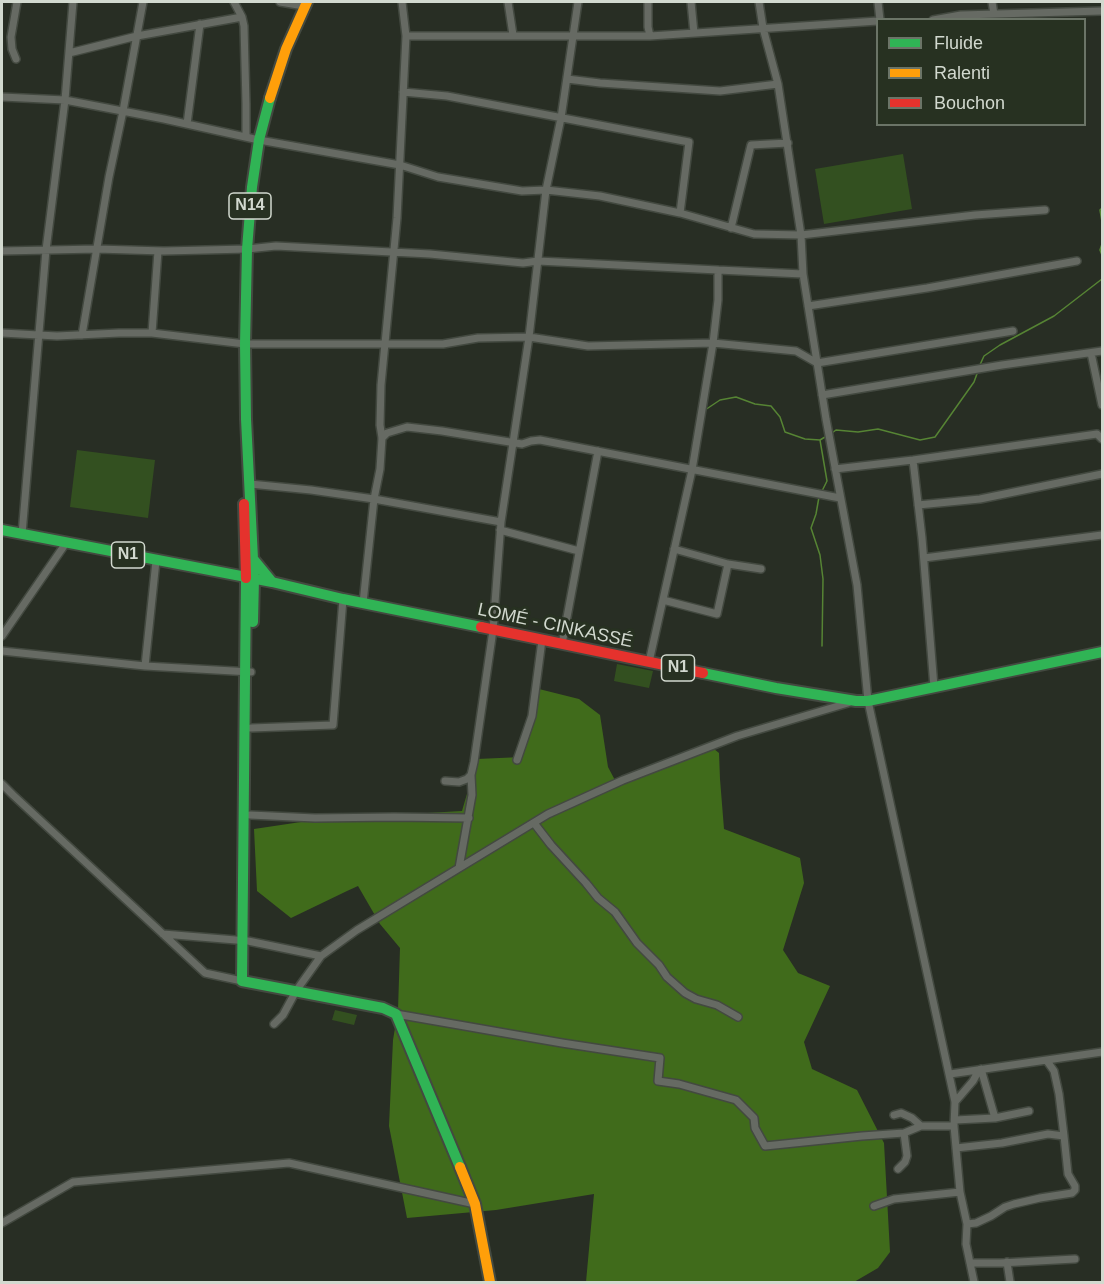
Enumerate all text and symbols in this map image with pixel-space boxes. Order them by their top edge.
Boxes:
legend [876,18,1086,126]
text: Fluide [934,33,983,53]
text: Ralenti [934,63,990,83]
text: Bouchon [934,93,1005,113]
road number: N14 [229,193,271,219]
road number: N1 [112,542,144,568]
street label: LOMÉ - CINKASSÉ [475,599,635,653]
road number: N1 [662,655,694,681]

